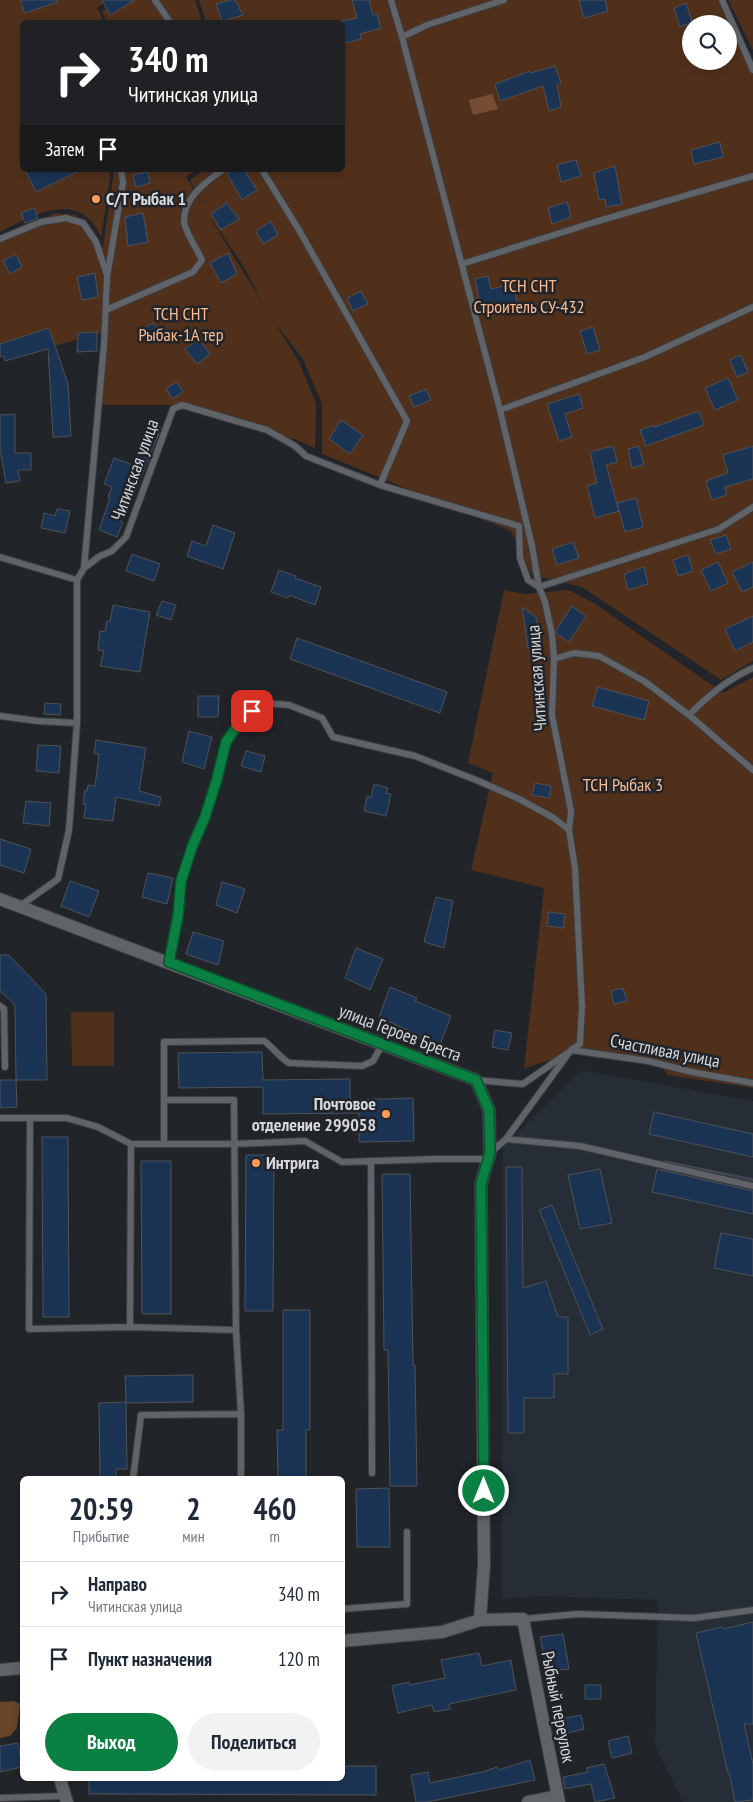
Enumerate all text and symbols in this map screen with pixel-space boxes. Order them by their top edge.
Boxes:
map controls [682,15,737,70]
button: search [682,15,737,70]
text: 340 m [128,36,209,82]
icon: right [45,40,110,105]
text: Читинская улица [128,80,258,108]
icon: arrive [94,135,122,163]
text: Затем [45,137,84,161]
place label: С/Т Рыбак 1 [106,187,186,210]
marker: С/Т Рыбак 1 [90,193,102,205]
park label: ТСН СНТ Строитель СУ-432 [473,274,585,318]
park label: ТСН СНТ Рыбак-1А тер [138,302,224,346]
street label: Читинская улица [106,416,164,524]
street label: Читинская улица [521,624,552,732]
pin [231,690,273,732]
icon: arrive [238,697,266,725]
park label: ТСН Рыбак 3 [583,773,663,796]
street label: улица Героев Бреста [336,999,465,1066]
street label: Счастливая улица [608,1029,722,1072]
place label: Почтовое отделение 299058 [252,1092,376,1136]
marker: Почтовое отделение 299058 [380,1108,392,1120]
place label: Интрига [266,1151,319,1174]
marker: Интрига [250,1157,262,1169]
position arrow [457,1464,509,1516]
text: 20:59 [69,1489,134,1528]
text: 2 [186,1489,201,1528]
text: 460 [253,1489,296,1528]
text: Прибытие [73,1526,129,1546]
text: мин [182,1526,205,1546]
text: m [270,1526,280,1546]
text: Направо [88,1572,147,1596]
icon: right [45,1580,73,1608]
text: 340 m [278,1582,320,1606]
text: Читинская улица [88,1596,183,1616]
icon: arrive [45,1645,73,1673]
text: Пункт назначения [88,1647,212,1671]
text: 120 m [278,1647,320,1671]
street label: Рыбный переулок [536,1649,581,1765]
button: Выход [45,1713,178,1771]
button: Поделиться [188,1713,320,1771]

